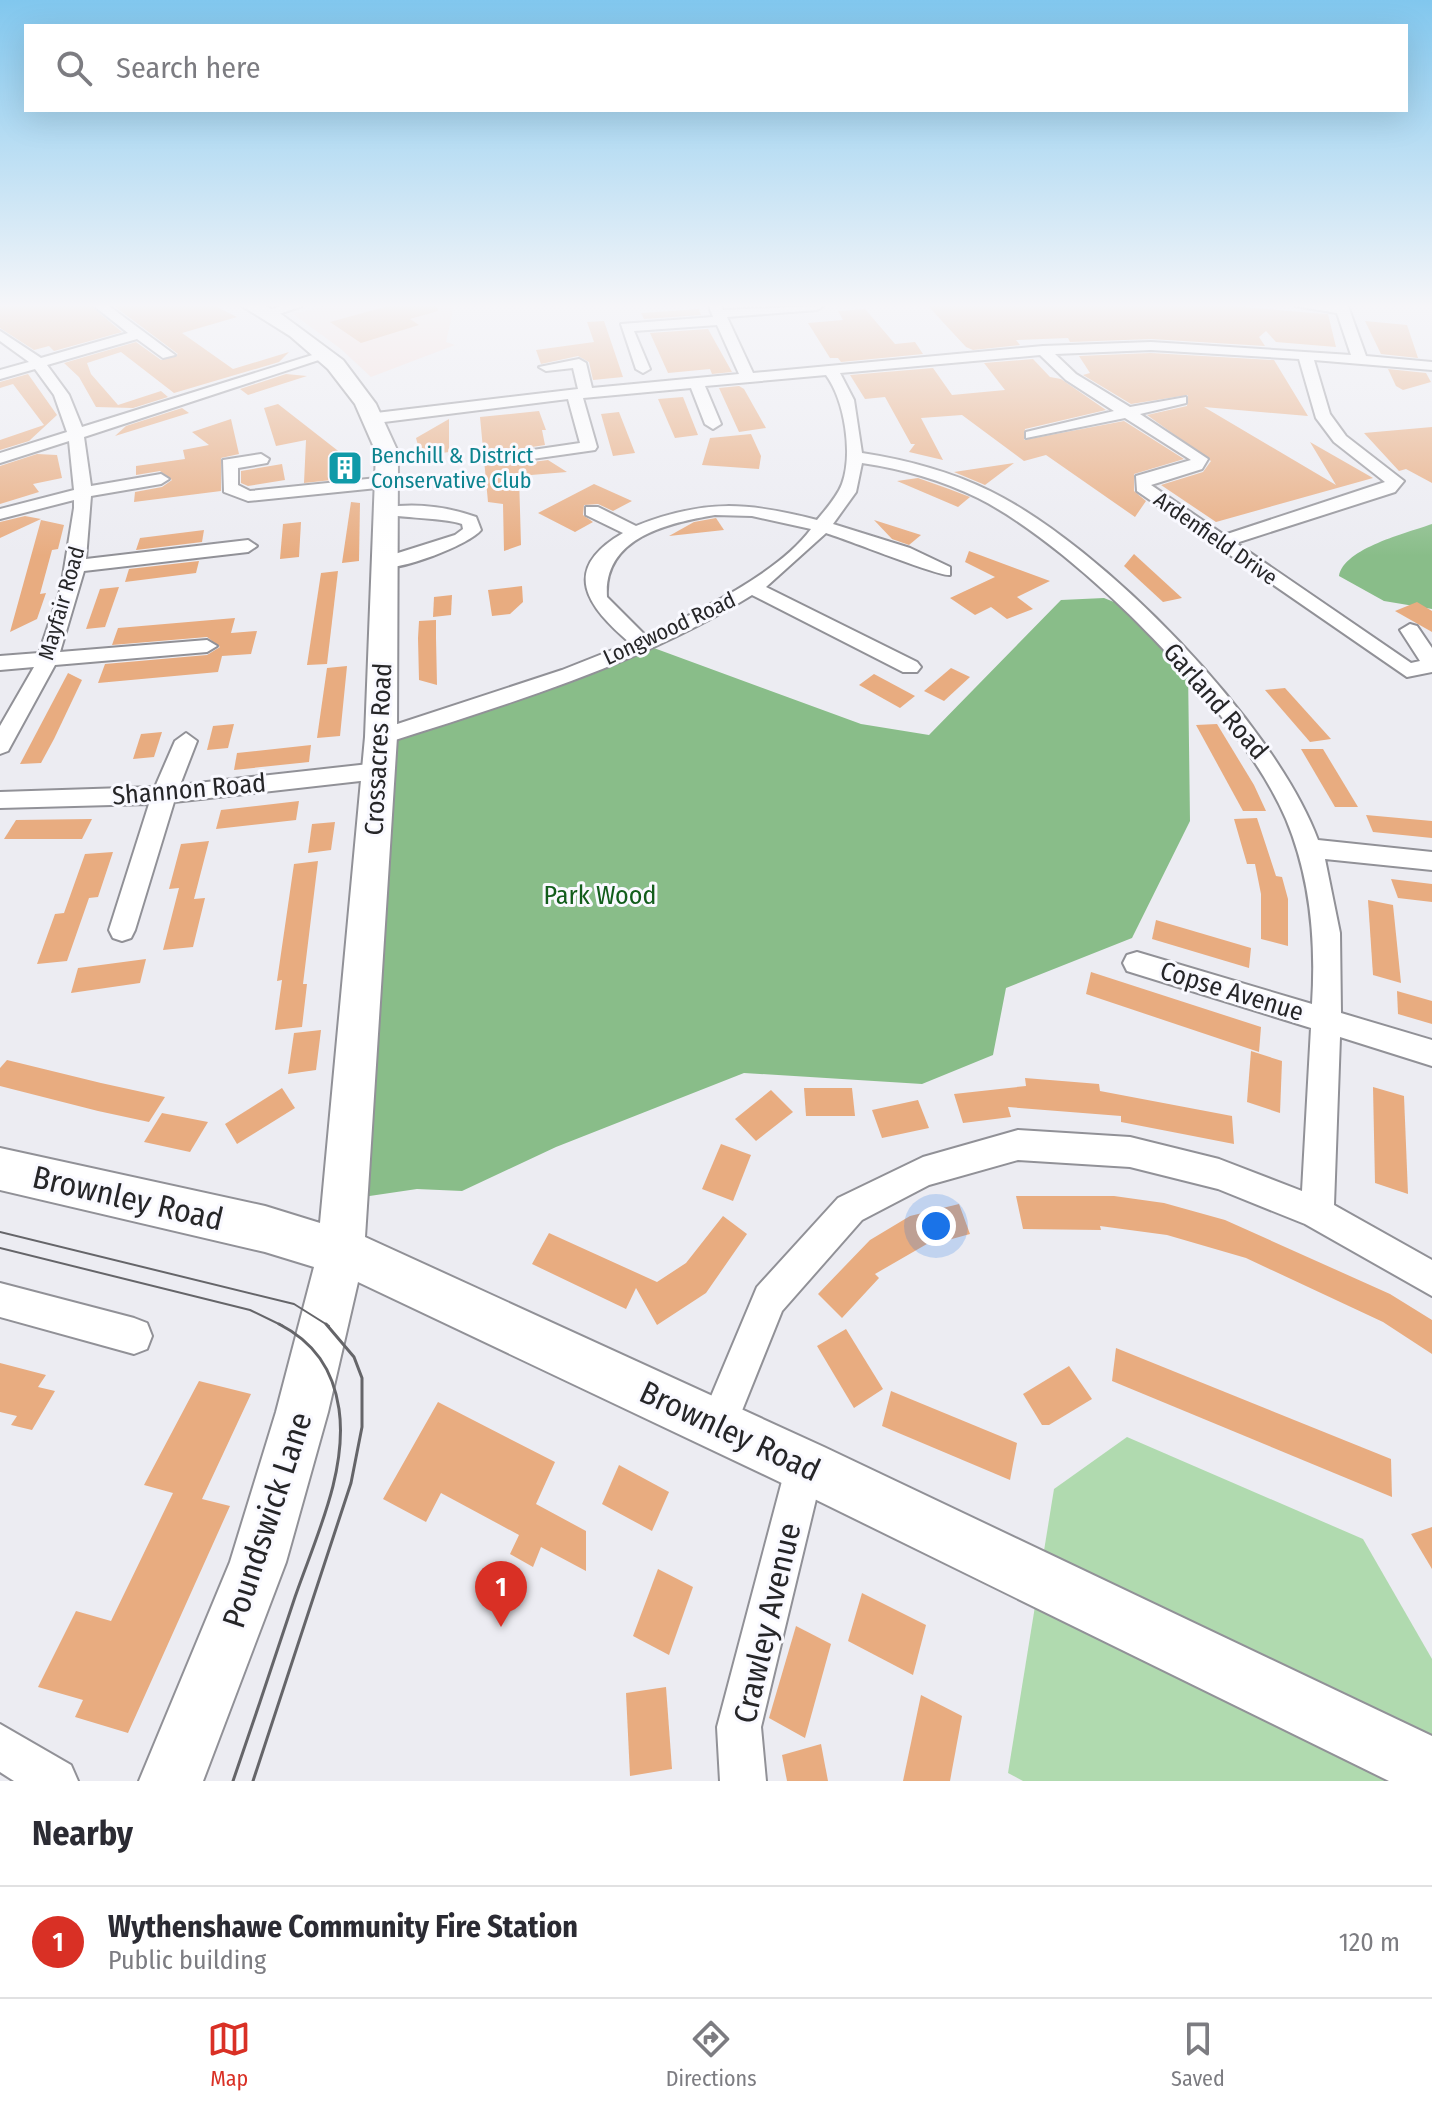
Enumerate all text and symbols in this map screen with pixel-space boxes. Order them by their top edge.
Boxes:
search box [24,24,1408,112]
icon: search [52,46,96,90]
text: Search here [116,50,261,86]
place label: Benchill & District Conservative Club [371,442,534,494]
building icon: Benchill & District Conservative Club [326,449,364,487]
street label: Ardenfield Drive [1149,486,1283,591]
street label: Mayfair Road [32,543,91,663]
street label: Longwood Road [599,586,740,671]
street label: Garland Road [1157,637,1275,766]
street label: Crossacres Road [358,662,398,836]
street label: Shannon Road [111,767,267,812]
park label: Park Wood [544,880,656,911]
street label: Copse Avenue [1156,955,1307,1028]
street label: Brownley Road [29,1158,227,1238]
your location [916,1206,956,1246]
street label: Brownley Road [634,1373,826,1489]
street label: Poundswick Lane [214,1407,320,1633]
street label: Crawley Avenue [726,1519,808,1727]
pin: 1 [475,1561,527,1627]
text: Nearby [32,1813,133,1854]
text: Wythenshawe Community Fire Station [108,1909,578,1945]
text: 1 [53,1927,64,1958]
text: 120 m [1339,1927,1400,1958]
text: Public building [108,1945,266,1976]
tab: Map [207,2017,251,2092]
tab: Directions [666,2017,757,2092]
tab: Saved [1171,2017,1225,2092]

